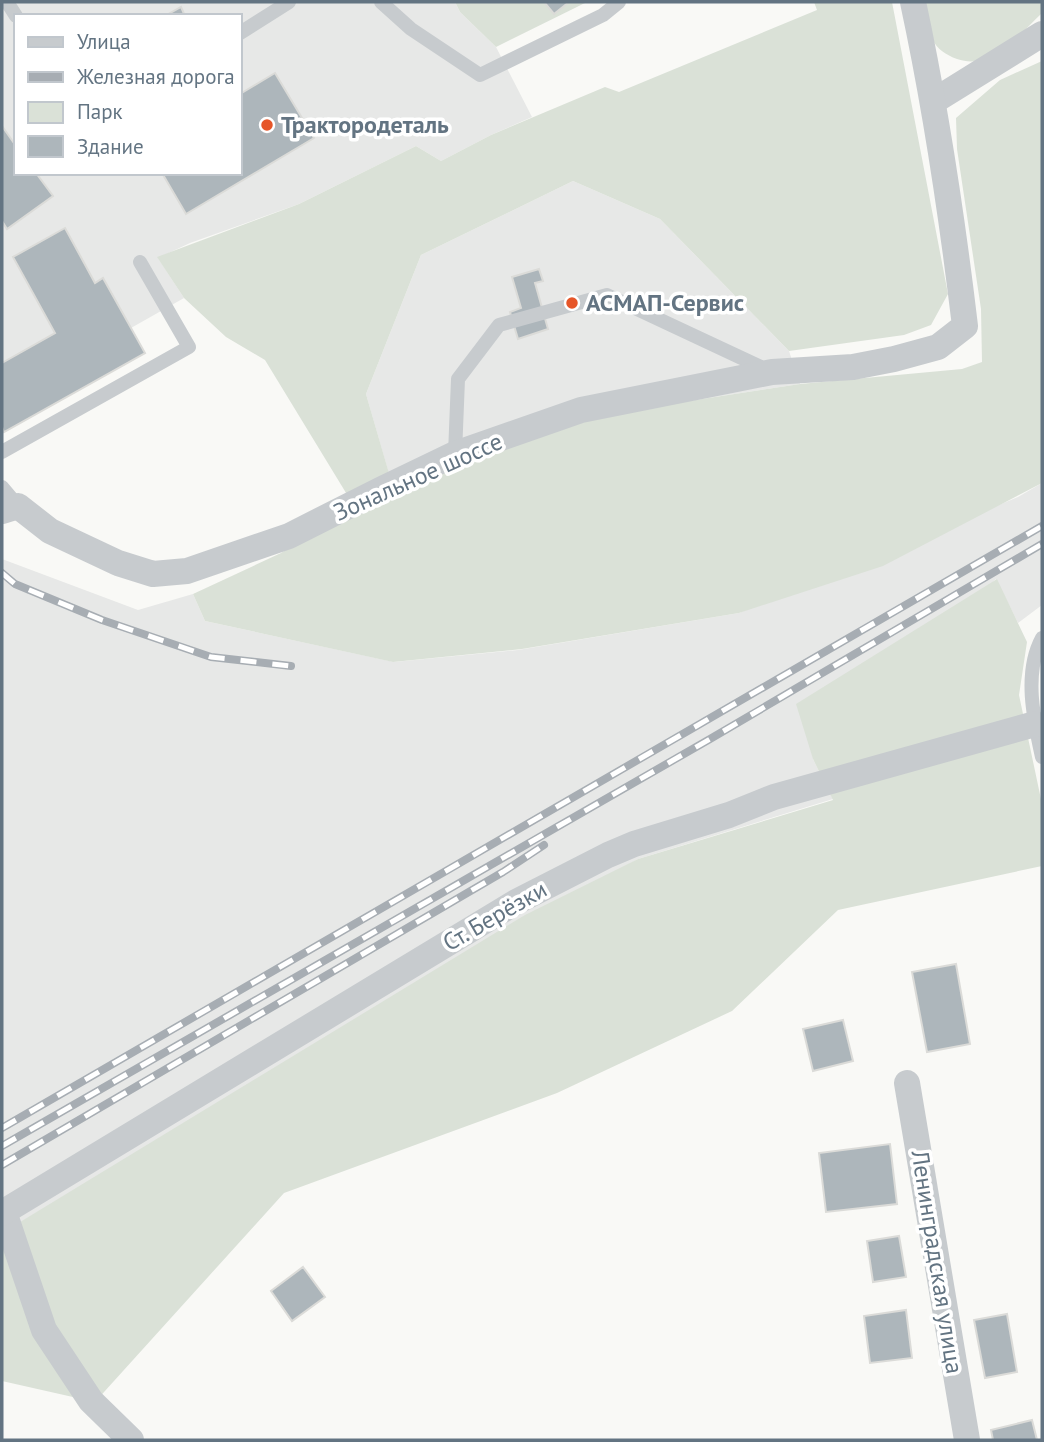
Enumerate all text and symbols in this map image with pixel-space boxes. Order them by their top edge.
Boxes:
legend [14,14,242,175]
text: Улица [77,28,131,55]
text: Железная дорога [76,63,235,90]
text: Парк [77,98,123,125]
place label: Трактородеталь [281,109,449,140]
marker: Трактородеталь [259,117,275,133]
text: Здание [77,133,144,160]
place label: АСМАП-Сервис [586,287,744,318]
marker: АСМАП-Сервис [564,295,580,311]
street label: Зональное шоссе [329,425,507,528]
street label: Ст. Берёзки [437,873,552,958]
street label: Ленинградская улица [904,1147,970,1376]

